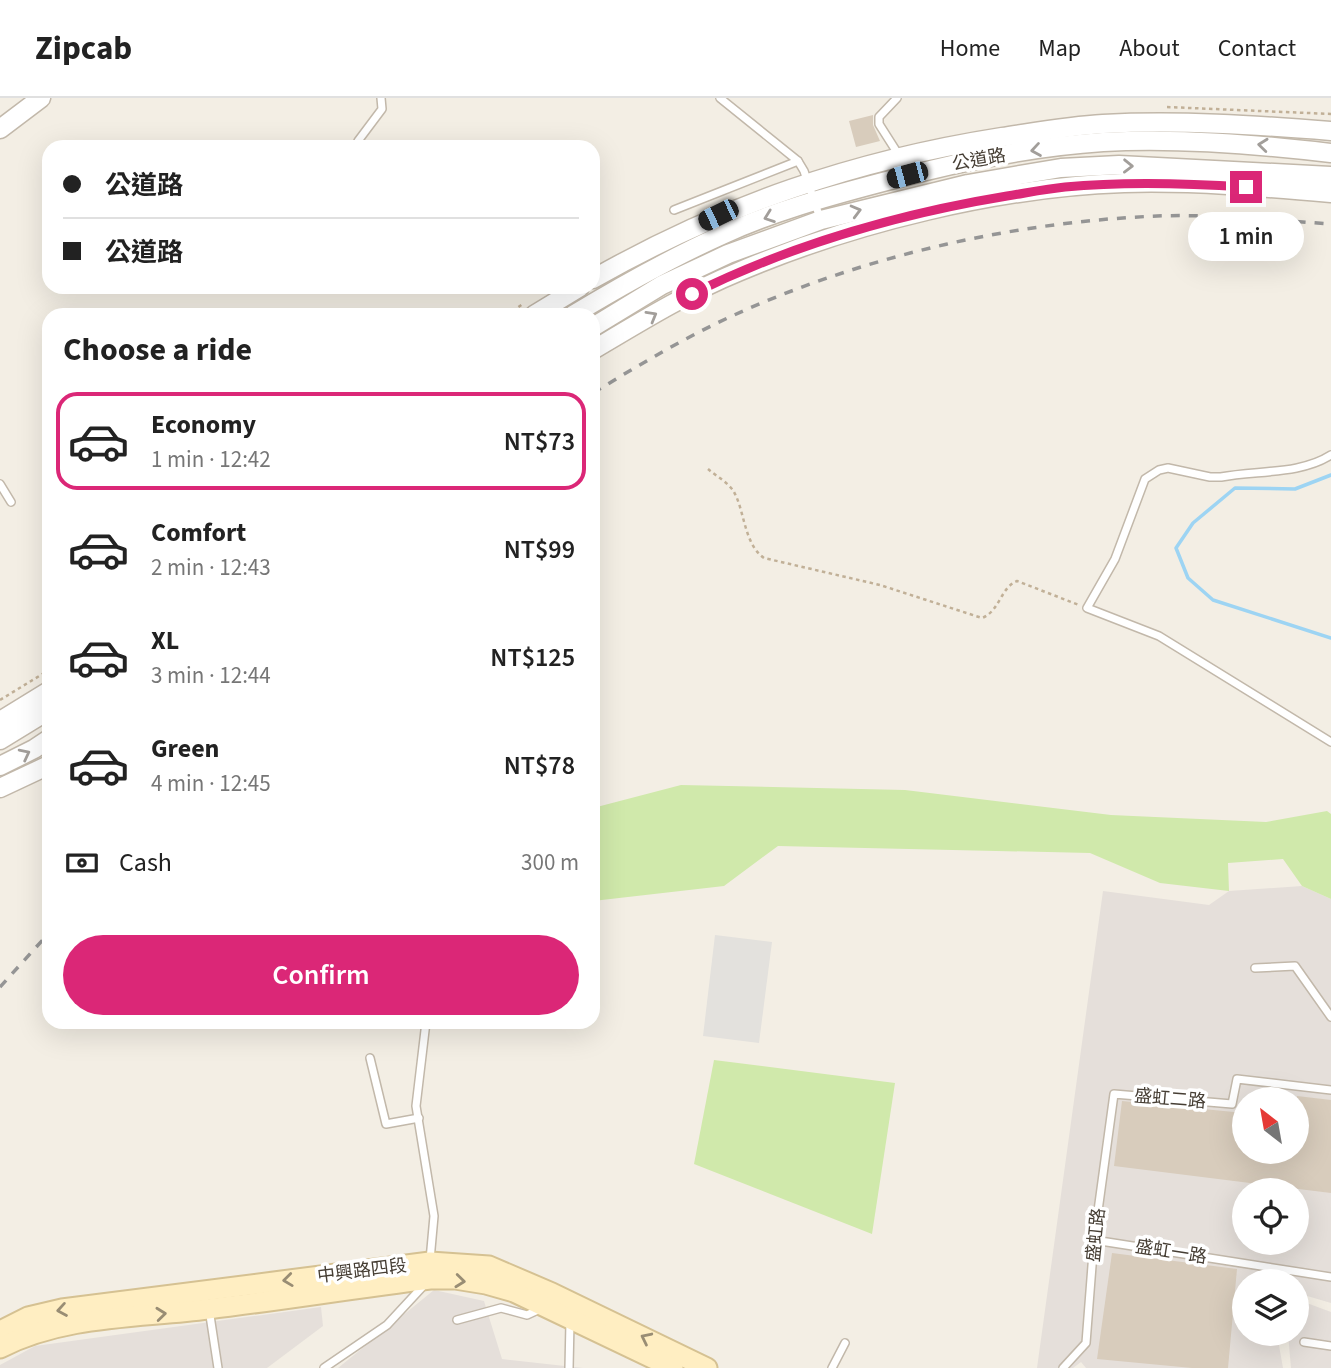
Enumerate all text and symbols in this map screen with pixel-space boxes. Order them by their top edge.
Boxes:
text: Zipcab [35,25,132,72]
text: Home [940,31,1000,66]
text: Map [1038,31,1081,66]
text: About [1119,31,1180,66]
text: Contact [1218,31,1296,66]
one-way arrow [1257,137,1269,152]
one-way arrow [1030,142,1042,157]
street label: 公道路 [950,143,1008,177]
one-way arrow [1123,158,1134,173]
car [884,159,931,191]
text: 公道路 [105,167,183,204]
route end [1230,171,1262,203]
car [695,196,742,234]
one-way arrow [850,204,862,219]
one-way arrow [763,209,775,223]
callout: 1 min [1188,212,1304,260]
text: 1 min [1219,220,1273,253]
text: 公道路 [105,234,183,271]
route start [676,278,708,310]
one-way arrow [645,311,658,324]
text: Choose a ride [63,327,252,373]
text: Economy [151,406,256,443]
icon: car [67,410,130,473]
text: NT$73 [504,423,575,460]
text: 1 min · 12:42 [151,443,271,476]
text: Comfort [151,514,246,551]
icon: car [67,518,130,581]
text: NT$99 [504,531,575,568]
text: 2 min · 12:43 [151,551,271,584]
text: XL [151,622,179,659]
icon: car [67,626,130,689]
text: NT$125 [490,639,575,676]
text: 3 min · 12:44 [151,659,271,692]
text: Green [151,730,219,767]
icon: car [67,734,130,797]
text: NT$78 [504,747,575,784]
one-way arrow [18,748,30,762]
text: 4 min · 12:45 [151,767,271,800]
icon: cash [63,844,101,882]
text: Cash [119,844,172,881]
text: 300 m [521,846,579,879]
button: Confirm [63,935,579,1015]
street label: 盛虹二路 [1133,1083,1207,1115]
north arrow [1232,1087,1309,1164]
map controls [1232,1087,1309,1346]
button: locate [1232,1178,1309,1255]
street label: 盛虹路 [1081,1207,1111,1263]
street label: 盛虹一路 [1133,1234,1209,1270]
street label: 中興路四段 [316,1253,408,1289]
button: layers [1232,1269,1309,1346]
one-way arrow [282,1272,294,1287]
one-way arrow [454,1273,466,1288]
one-way arrow [56,1302,68,1317]
one-way arrow [156,1307,167,1322]
one-way arrow [641,1332,653,1346]

